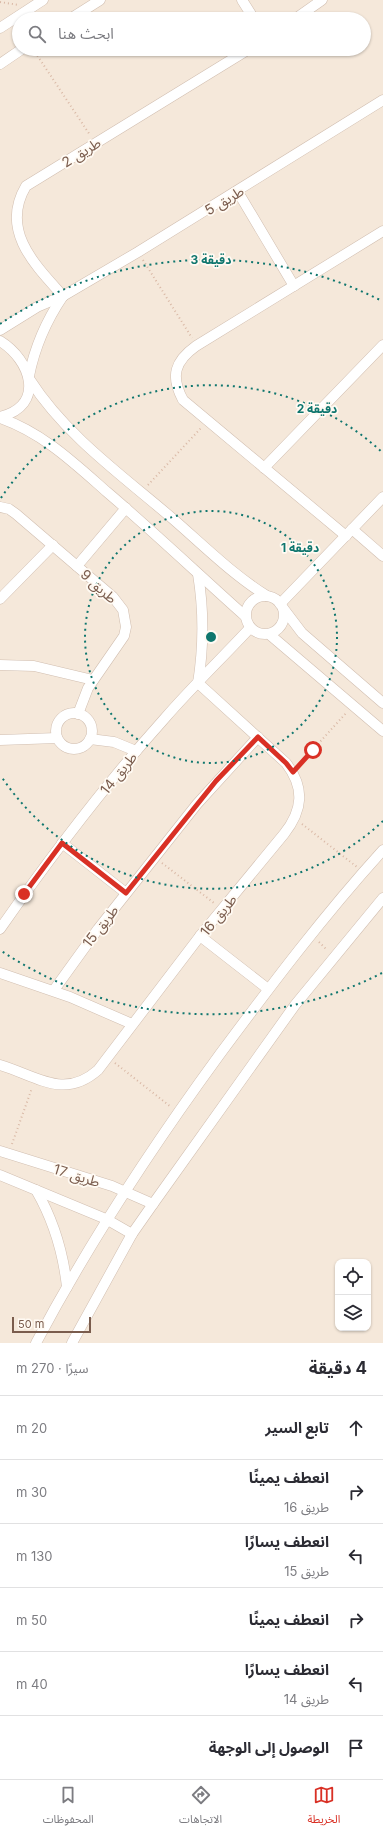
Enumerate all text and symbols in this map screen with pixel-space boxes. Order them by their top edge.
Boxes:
search box [12,12,371,56]
icon: search [26,23,48,45]
text: ابحث هنا [58,24,114,43]
street label: طريق 2 [58,134,105,172]
street label: طريق 5 [201,182,248,220]
text: 3 دقيقة [191,252,231,267]
text: 2 دقيقة [297,401,337,416]
text: 1 دقيقة [281,540,319,555]
street label: طريق 9 [76,565,121,608]
centre of rings [204,630,218,644]
route start [304,741,322,759]
street label: طريق 14 [96,749,142,799]
route end [15,885,33,903]
street label: طريق 16 [196,891,241,940]
street label: طريق 15 [78,902,123,951]
street label: طريق 17 [51,1160,102,1192]
map controls [335,1259,371,1331]
button: locate [335,1259,371,1295]
button: layers [335,1295,371,1331]
scale bar [12,1315,91,1334]
text: 50 m [18,1317,44,1331]
text: 4 دقيقة [309,1358,367,1378]
text: سيرًا · 270 m [16,1360,88,1376]
icon: ahead [345,1417,367,1439]
text: تابع السير [265,1418,329,1437]
text: 20 m [16,1420,47,1436]
text: انعطف يمينًا [249,1468,329,1487]
icon: right [345,1481,367,1503]
text: 30 m [16,1484,47,1500]
text: طريق 16 [284,1499,329,1515]
text: انعطف يسارًا [245,1532,329,1551]
icon: left [345,1545,367,1567]
text: 130 m [16,1548,53,1564]
text: طريق 15 [284,1563,329,1579]
icon: right [345,1609,367,1631]
text: انعطف يمينًا [249,1610,329,1629]
text: 50 m [16,1612,47,1628]
text: انعطف يسارًا [245,1660,329,1679]
icon: left [345,1673,367,1695]
text: 40 m [16,1676,48,1692]
text: طريق 14 [284,1691,329,1707]
icon: arrive [345,1737,367,1759]
text: الوصول إلى الوجهة [209,1738,329,1757]
tab: المحفوظات [43,1784,94,1831]
tab: الاتجاهات [179,1784,222,1831]
tab: الخريطة [307,1784,340,1831]

